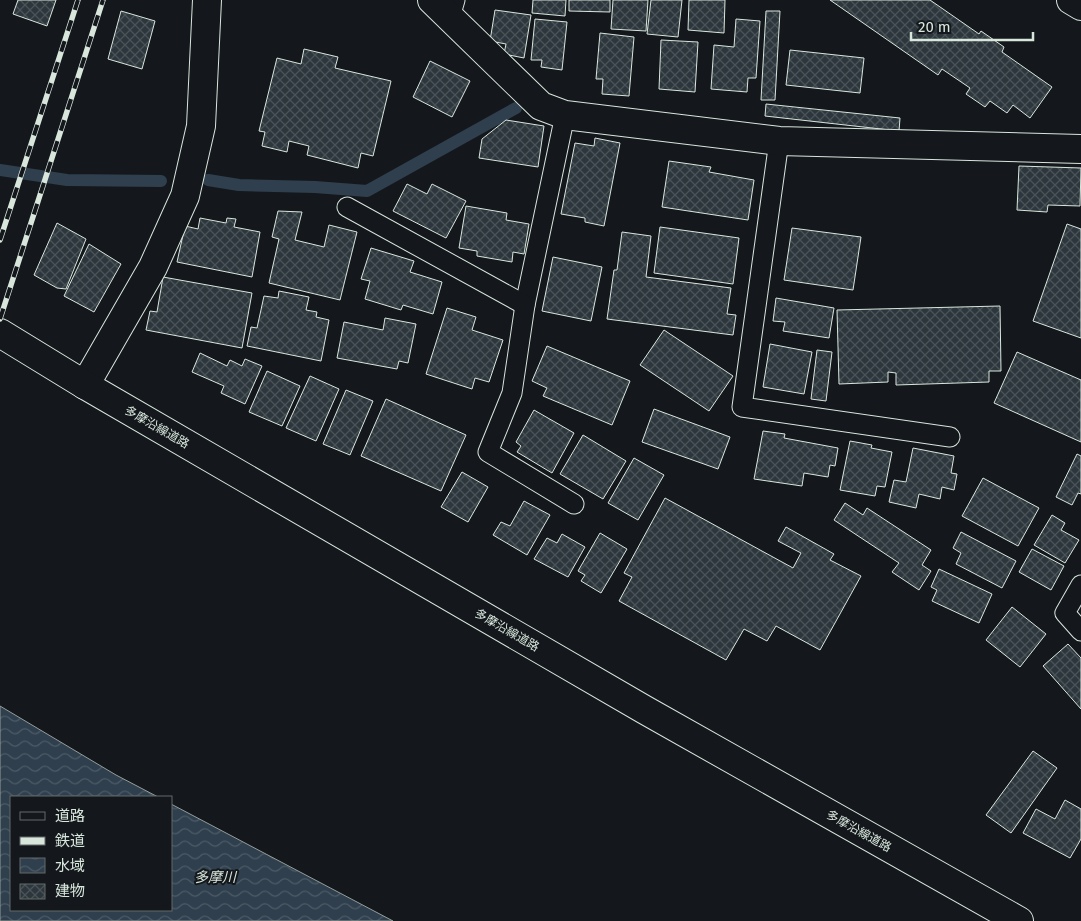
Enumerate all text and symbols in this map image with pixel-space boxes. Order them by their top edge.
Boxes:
scale bar [911,10,1034,42]
text: 20 m [918,18,951,36]
street label: 多摩沿線道路 [122,403,192,451]
street label: 多摩沿線道路 [472,606,542,654]
legend [10,796,172,911]
text: 道路 [55,807,85,825]
street label: 多摩沿線道路 [824,807,894,855]
text: 鉄道 [55,832,85,850]
text: 水域 [55,857,85,875]
water label: 多摩川 [194,869,238,886]
text: 建物 [55,882,85,900]

